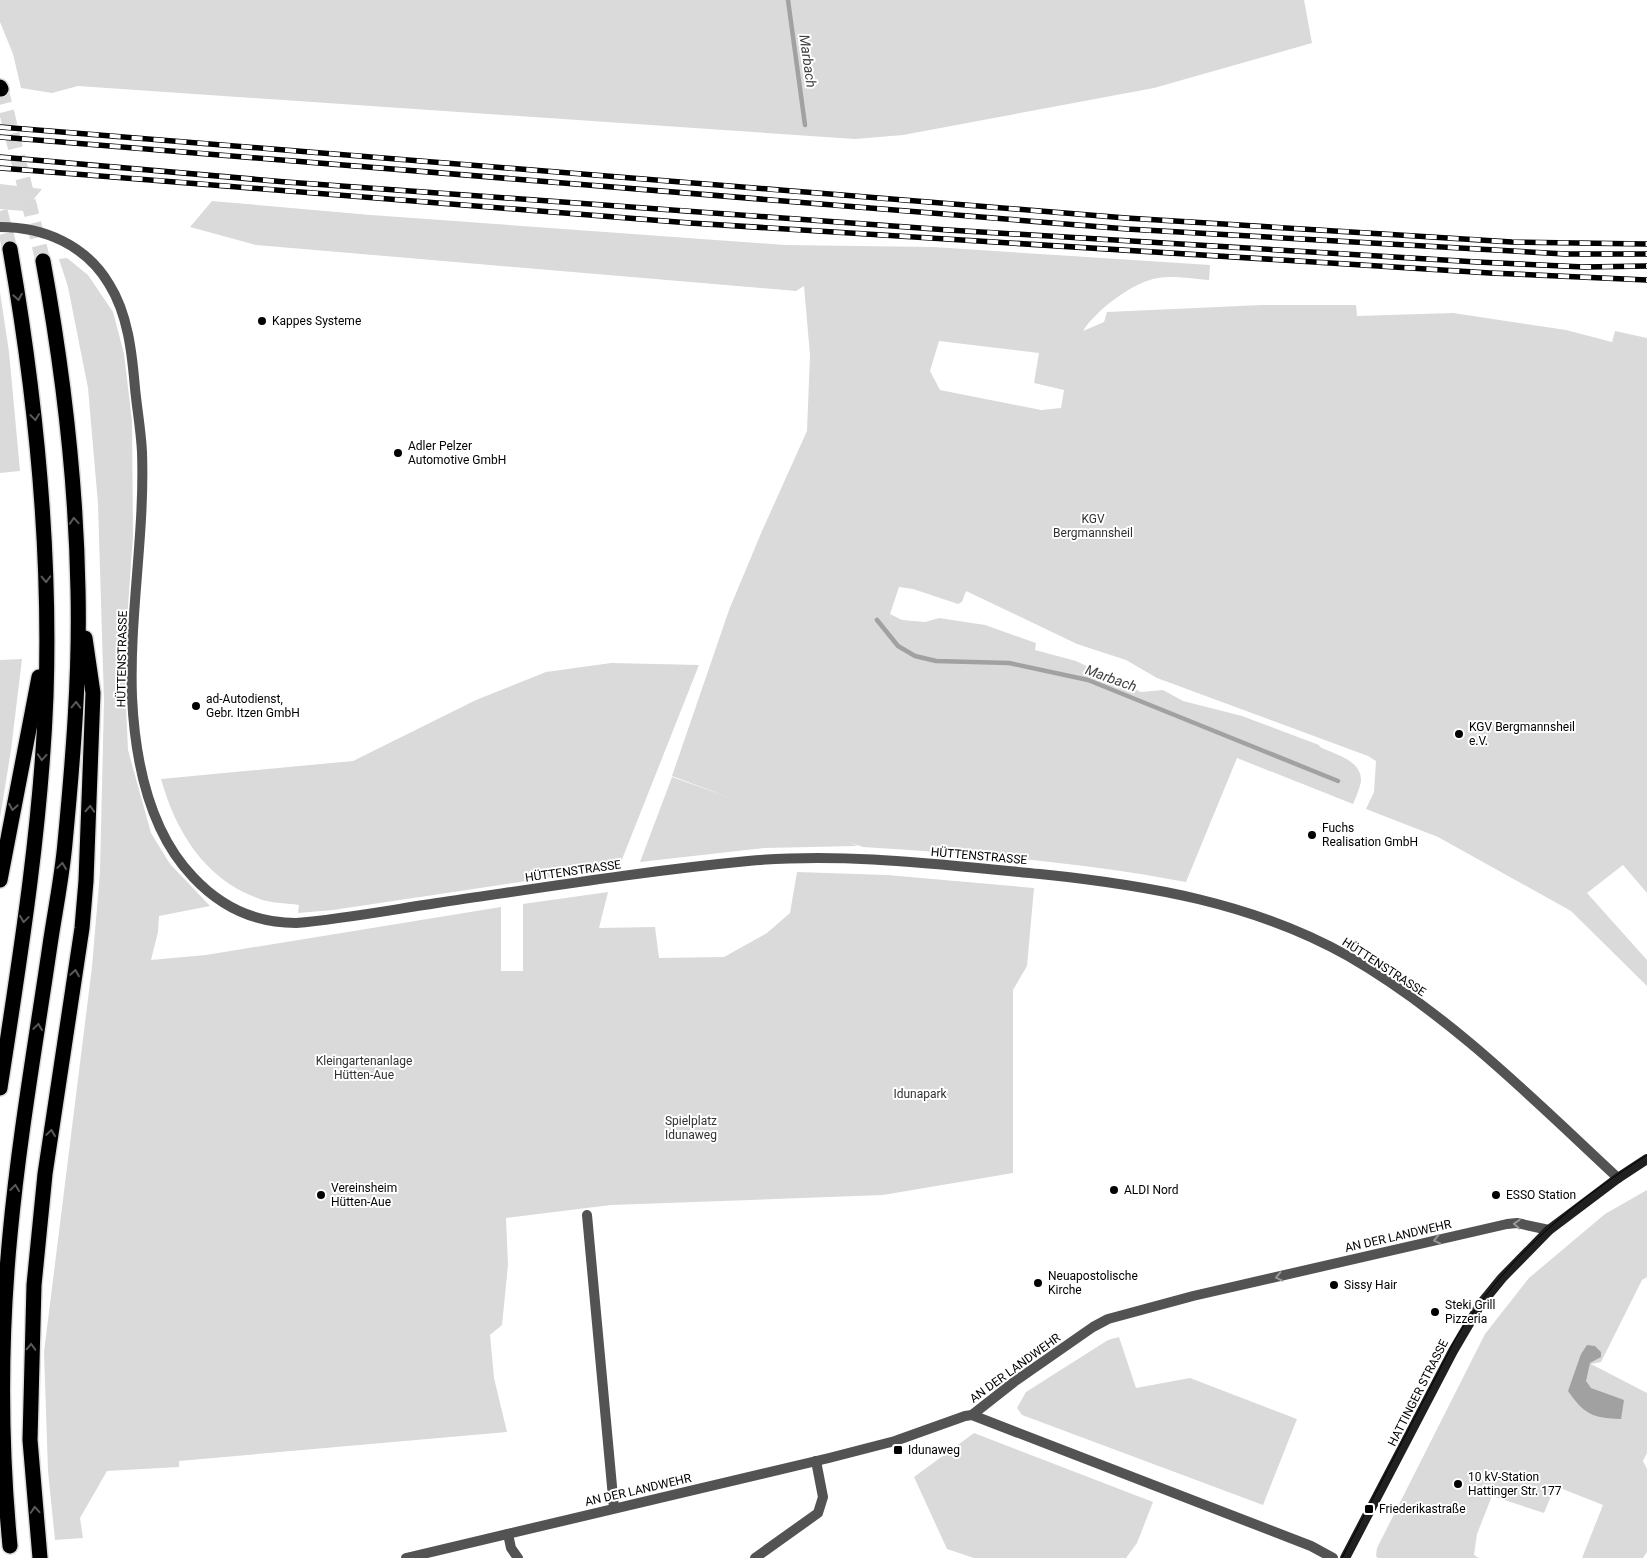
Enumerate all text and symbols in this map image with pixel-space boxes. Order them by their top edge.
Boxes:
water label: Marbach [796,33,820,89]
one-way arrow [12,293,22,302]
place label: Kappes Systeme [272,314,361,328]
marker: Kappes Systeme [256,315,268,327]
one-way arrow [29,414,40,422]
place label: Adler Pelzer Automotive GmbH [408,439,506,467]
marker: Adler Pelzer Automotive GmbH [392,447,404,459]
park label: KGV Bergmannsheil [1053,512,1133,540]
one-way arrow [68,516,79,524]
one-way arrow [41,576,51,584]
street label: HÜTTENSTRASSE [113,610,130,707]
water label: Marbach [1083,661,1139,695]
place label: ad-Autodienst, Gebr. Itzen GmbH [206,692,300,720]
one-way arrow [71,700,81,708]
marker: ad-Autodienst, Gebr. Itzen GmbH [190,700,202,712]
place label: KGV Bergmannsheil e.V. [1469,720,1575,748]
marker: KGV Bergmannsheil e.V. [1453,728,1465,740]
one-way arrow [36,753,47,761]
one-way arrow [9,802,19,811]
one-way arrow [84,805,95,813]
place label: Fuchs Realisation GmbH [1322,821,1418,849]
marker: Fuchs Realisation GmbH [1306,829,1318,841]
street label: HÜTTENSTRASSE [930,844,1028,867]
street label: HÜTTENSTRASSE [524,856,622,885]
one-way arrow [56,862,67,870]
one-way arrow [20,914,30,923]
street label: HÜTTENSTRASSE [1340,934,1429,999]
one-way arrow [69,968,80,976]
one-way arrow [32,1023,43,1031]
park label: Kleingartenanlage Hütten-Aue [316,1054,412,1082]
park label: Idunapark [893,1087,948,1101]
park label: Spielplatz Idunaweg [665,1114,717,1142]
one-way arrow [45,1129,56,1137]
place label: Vereinsheim Hütten-Aue [331,1181,397,1209]
place label: ALDI Nord [1124,1183,1179,1197]
one-way arrow [9,1184,20,1192]
marker: ALDI Nord [1108,1184,1120,1196]
place label: ESSO Station [1506,1188,1576,1202]
marker: Vereinsheim Hütten-Aue [315,1189,327,1201]
marker: ESSO Station [1490,1189,1502,1201]
street label: AN DER LANDWEHR [1343,1217,1453,1255]
one-way arrow [1512,1219,1520,1230]
one-way arrow [1433,1234,1442,1245]
place label: Neuapostolische Kirche [1048,1269,1138,1297]
one-way arrow [1274,1271,1283,1282]
marker: Neuapostolische Kirche [1032,1277,1044,1289]
place label: Sissy Hair [1344,1278,1397,1292]
marker: Sissy Hair [1328,1279,1340,1291]
place label: Steki Grill Pizzeria [1445,1298,1495,1326]
marker: Steki Grill Pizzeria [1429,1306,1441,1318]
street label: AN DER LANDWEHR [967,1330,1064,1406]
street label: HATTINGER STRASSE [1385,1337,1451,1449]
one-way arrow [26,1343,37,1351]
place label: Idunaweg [908,1443,960,1457]
marker: Idunaweg [892,1444,904,1456]
place label: 10 kV-Station Hattinger Str. 177 [1468,1470,1562,1498]
street label: AN DER LANDWEHR [583,1471,693,1509]
marker: 10 kV-Station Hattinger Str. 177 [1452,1478,1464,1490]
place label: Friederikastraße [1379,1502,1466,1516]
marker: Friederikastraße [1363,1503,1375,1515]
one-way arrow [29,1505,40,1513]

